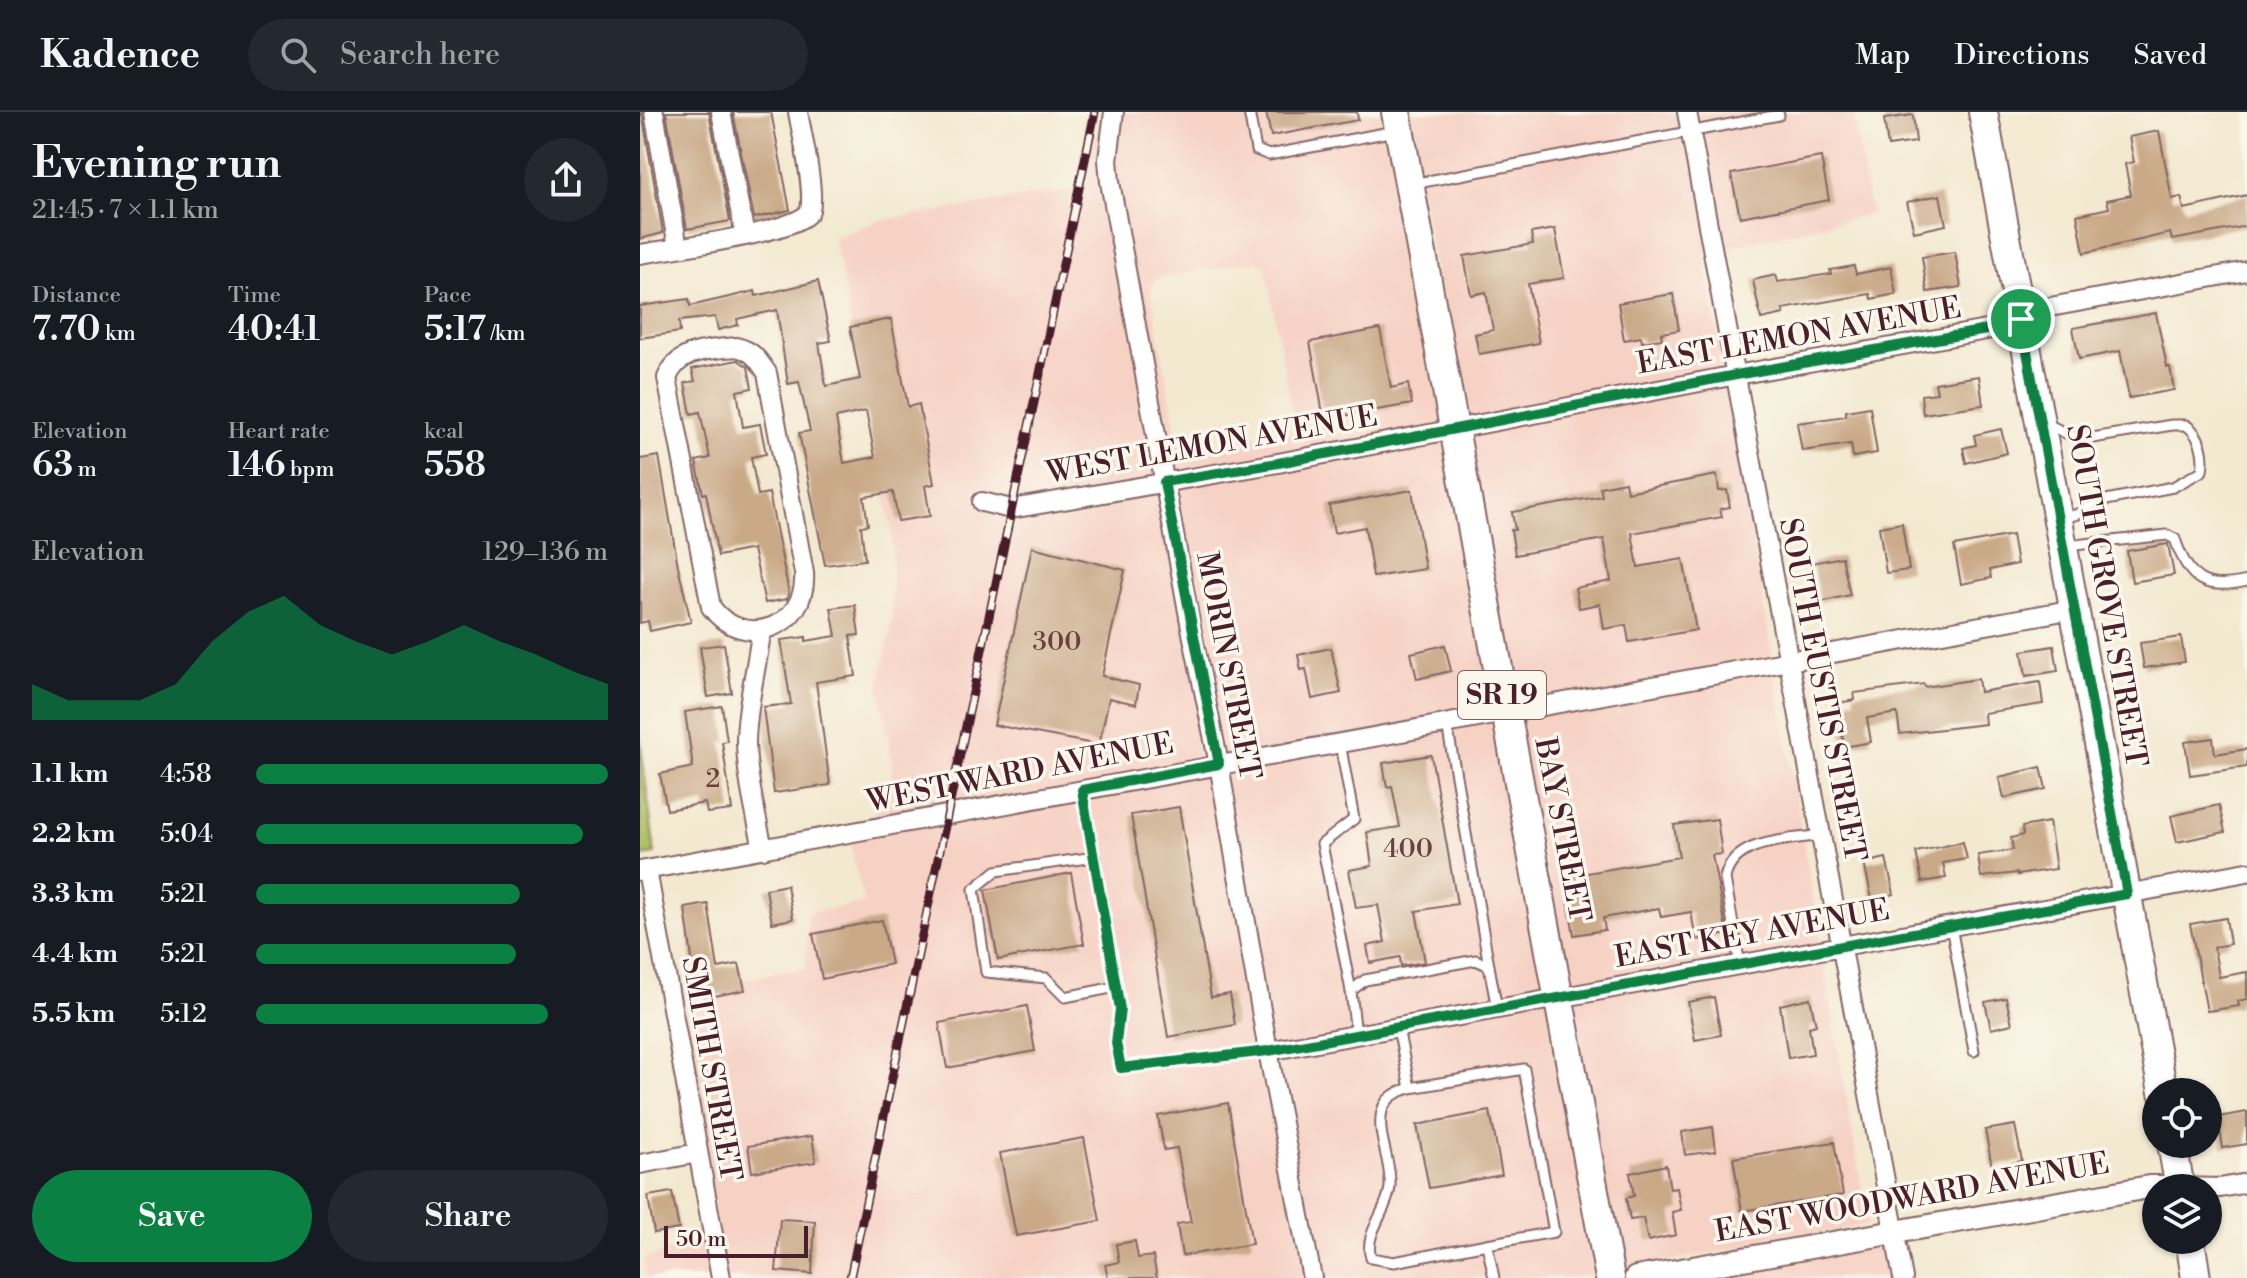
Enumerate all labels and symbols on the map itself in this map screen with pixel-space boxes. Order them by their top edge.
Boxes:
pin [1987,285,2055,353]
street label: EAST LEMON AVENUE [1634,289,1964,383]
street label: WEST LEMON AVENUE [1043,397,1381,493]
street label: SOUTH GROVE STREET [2057,422,2155,770]
street label: SOUTH EUSTIS STREET [1770,515,1874,865]
street label: MORIN STREET [1187,549,1269,783]
house number: 300 [1033,626,1081,658]
road number: SR 19 [1458,671,1546,719]
street label: WEST WARD AVENUE [862,725,1177,822]
street label: BAY STREET [1525,734,1598,925]
house number: 2 [706,763,720,795]
house number: 400 [1383,833,1433,865]
street label: EAST KEY AVENUE [1612,891,1892,977]
street label: SMITH STREET [673,954,749,1184]
street label: EAST WOODWARD AVENUE [1712,1145,2112,1251]
scale bar [664,1222,808,1258]

